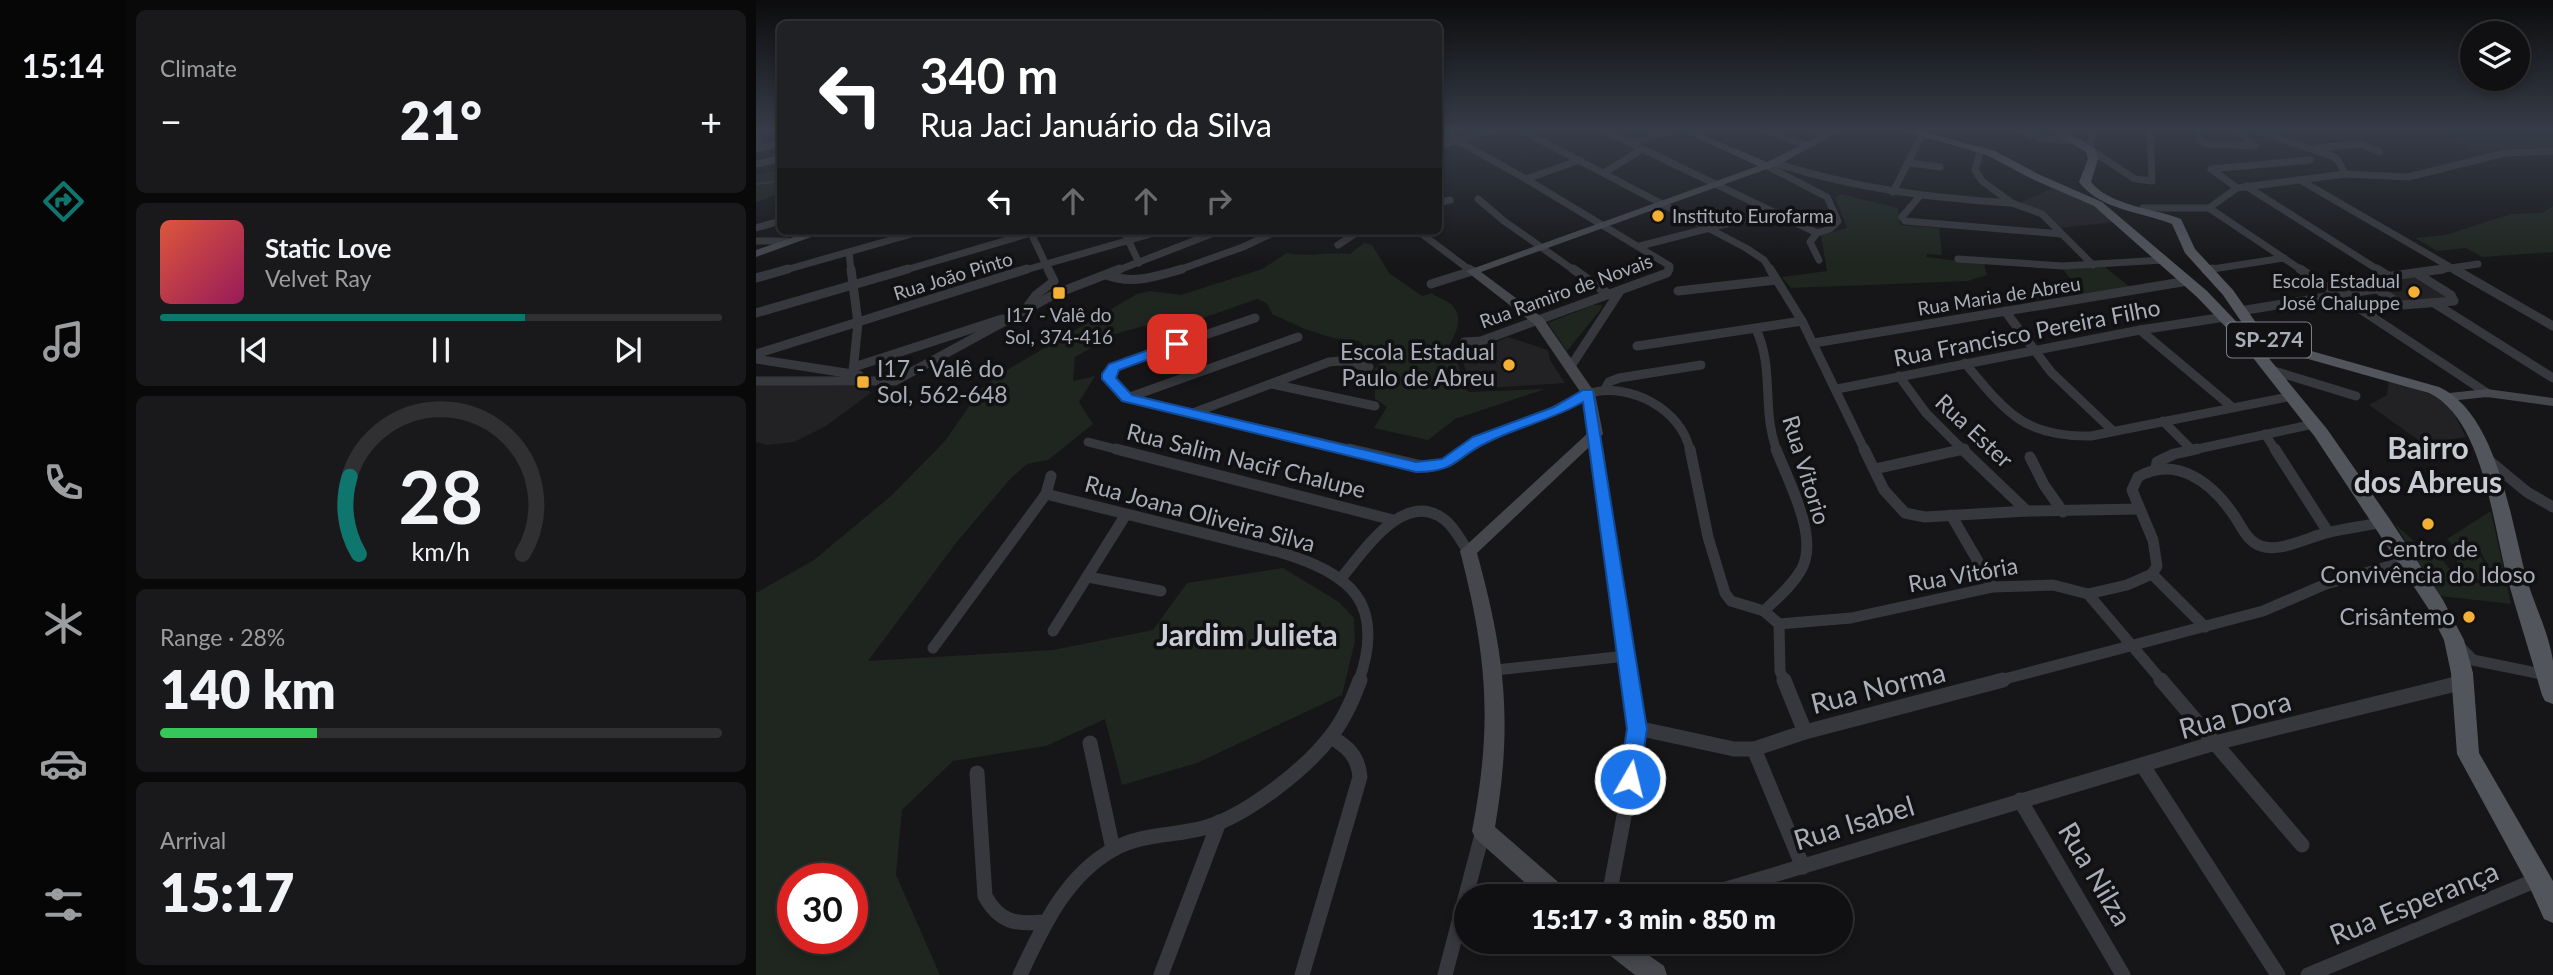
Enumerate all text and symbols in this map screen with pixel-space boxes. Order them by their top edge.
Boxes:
map controls [2460,21,2530,91]
button: layers [2460,21,2530,91]
text: 15:14 [22,46,104,85]
text: 340 m [920,46,1058,104]
icon: left [805,49,896,140]
text: Climate [160,54,237,82]
text: 21° [400,89,482,151]
text: − [160,98,182,144]
text: + [700,98,722,144]
text: Rua Jaci Januário da Silva [920,105,1272,144]
icon: directions [39,177,88,226]
icon: left [981,182,1019,220]
icon: ahead [1054,182,1092,220]
icon: ahead [1127,182,1165,220]
icon: right [1200,182,1238,220]
place label: Instituto Eurofarma [1672,204,1834,227]
marker: Instituto Eurofarma [1650,208,1666,224]
text: Static Love [265,232,392,264]
street label: Rua João Pinto [891,246,1015,305]
street label: Rua Ramiro de Novais [1476,249,1655,332]
text: Velvet Ray [265,264,371,292]
place label: Escola Estadual José Chaluppe [2272,269,2400,314]
street label: Rua Maria de Abreu [1916,271,2082,320]
marker: Escola Estadual José Chaluppe [2406,284,2422,300]
marker: I17 - Valê do Sol, 374-416 [1051,285,1067,301]
street label: Rua Francisco Pereira Filho [1891,292,2162,372]
place label: I17 - Valê do Sol, 374-416 [1005,303,1113,348]
pin [1147,314,1207,374]
icon: music [39,317,88,366]
road number: SP-274 [2227,322,2311,358]
icon: arrive [1158,325,1196,363]
icon: previous [235,331,273,369]
icon: pause [422,331,460,369]
icon: next [609,331,647,369]
place label: Escola Estadual Paulo de Abreu [1340,337,1495,391]
place label: I17 - Valê do Sol, 562-648 [877,354,1008,408]
marker: Escola Estadual Paulo de Abreu [1501,357,1517,373]
marker: I17 - Valê do Sol, 562-648 [855,374,871,390]
street label: Rua Ester [1930,387,2020,474]
street label: Rua Vitorio [1777,412,1837,528]
street label: Rua Salim Nacif Chalupe [1124,417,1369,503]
district label: Bairro dos Abreus [2354,429,2502,499]
text: 28 [399,452,483,540]
icon: phone [39,458,88,507]
street label: Rua Joana Oliveira Silva [1082,469,1319,557]
marker: Centro de Convivência do Idoso [2420,516,2436,532]
place label: Centro de Convivência do Idoso [2320,534,2536,588]
text: km/h [412,535,470,565]
street label: Rua Vitória [1906,551,2020,597]
icon: climate [39,599,88,648]
place label: Crisântemo [2339,602,2455,630]
marker: Crisântemo [2461,609,2477,625]
district label: Jardim Julieta [1156,616,1338,652]
text: Range · 28% [160,623,285,651]
street label: Rua Norma [1807,654,1949,720]
text: 140 km [160,658,336,720]
street label: Rua Dora [2175,683,2294,745]
icon: car [39,739,88,788]
position arrow [1593,742,1667,816]
street label: Rua Isabel [1789,788,1918,856]
street label: Rua Nilza [2052,816,2140,931]
text: Arrival [160,826,226,854]
street label: Rua Esperança [2324,853,2503,951]
text: 15:17 [160,861,294,923]
speed limit sign: 30 [777,863,868,954]
icon: filters [39,880,88,929]
text: 15:17 · 3 min · 850 m [1531,903,1776,935]

